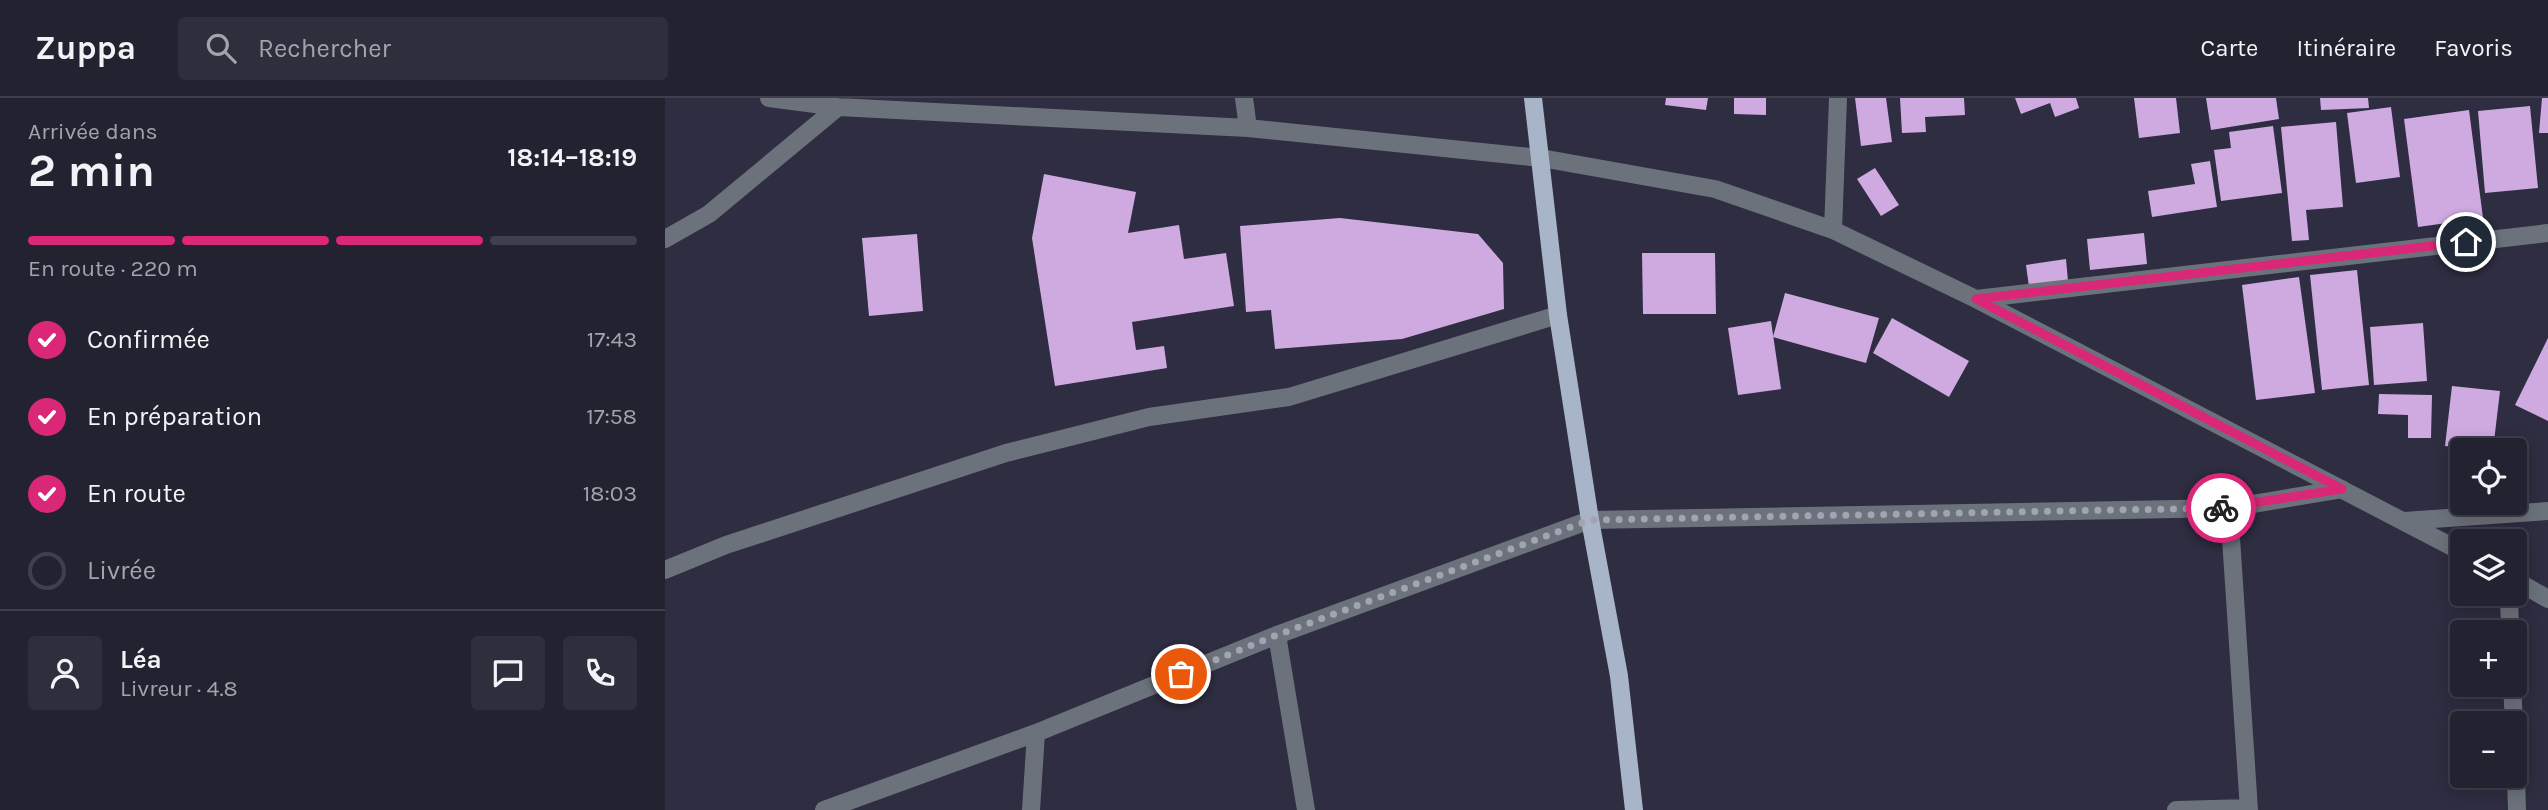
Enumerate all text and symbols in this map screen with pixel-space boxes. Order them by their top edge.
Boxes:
search box [178,17,668,80]
text: Zuppa [35,29,136,67]
icon: search [202,29,240,67]
text: Rechercher [258,33,391,64]
text: Carte [2200,34,2258,62]
text: Itinéraire [2296,34,2396,62]
text: Favoris [2434,34,2513,62]
text: Arrivée dans [28,118,158,145]
text: 18:14–18:19 [507,142,637,173]
text: 2 min [28,144,155,198]
pin [2436,212,2496,272]
icon: home [2447,223,2485,261]
text: En route · 220 m [28,255,198,282]
icon: check [28,321,66,359]
text: Confirmée [87,324,210,355]
text: 17:43 [587,326,637,353]
icon: check [28,398,66,436]
text: En préparation [87,401,262,432]
text: 17:58 [586,403,637,430]
map controls [2450,438,2527,788]
button: locate [2450,438,2527,515]
courier [2186,473,2256,543]
icon: check [28,475,66,513]
text: En route [87,478,186,509]
text: 18:03 [583,480,637,507]
icon: bike [2202,489,2240,527]
button: layers [2450,529,2527,606]
text: Livrée [87,555,156,586]
button: + [2450,620,2527,697]
button: person [28,636,102,710]
button: chat [471,636,545,710]
button: phone [563,636,637,710]
text: Léa [120,644,162,675]
pin [1151,644,1211,704]
icon: bag [1162,655,1200,693]
text: Livreur · 4.8 [120,675,238,702]
button: − [2450,711,2527,788]

